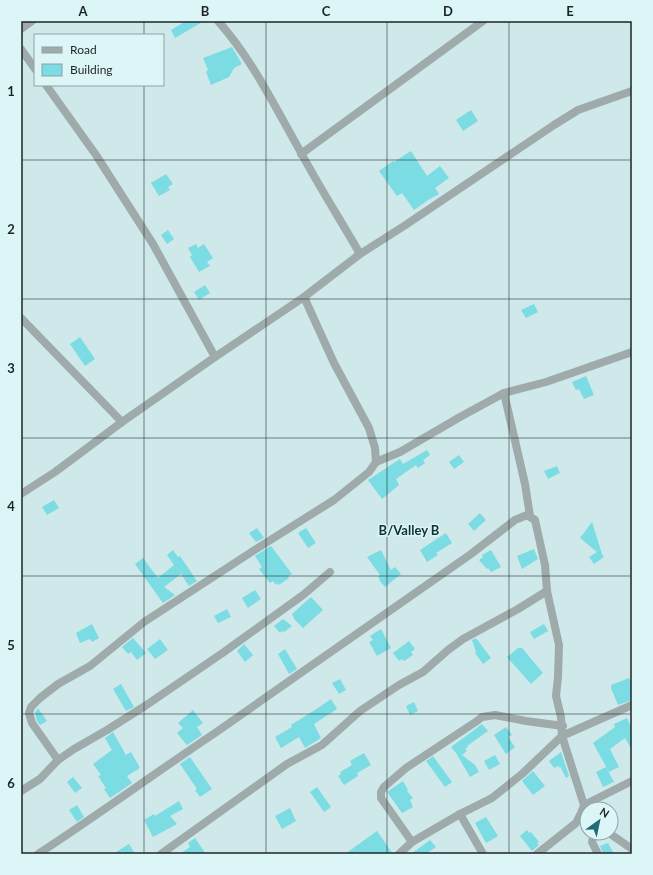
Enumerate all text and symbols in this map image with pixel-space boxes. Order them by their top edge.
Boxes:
text: A [77,3,88,19]
text: B [201,3,210,19]
text: C [322,3,331,19]
text: D [443,3,453,19]
text: E [566,3,574,19]
legend [34,34,164,86]
text: Road [70,42,97,57]
text: Building [70,62,113,77]
text: 1 [7,83,15,99]
text: 2 [7,221,15,237]
text: 3 [7,360,15,376]
text: 4 [7,498,15,514]
district label: B/Valley B [379,522,440,538]
text: 5 [7,637,15,653]
text: 6 [7,775,15,791]
north arrow [579,801,619,841]
text: N [598,804,612,820]

